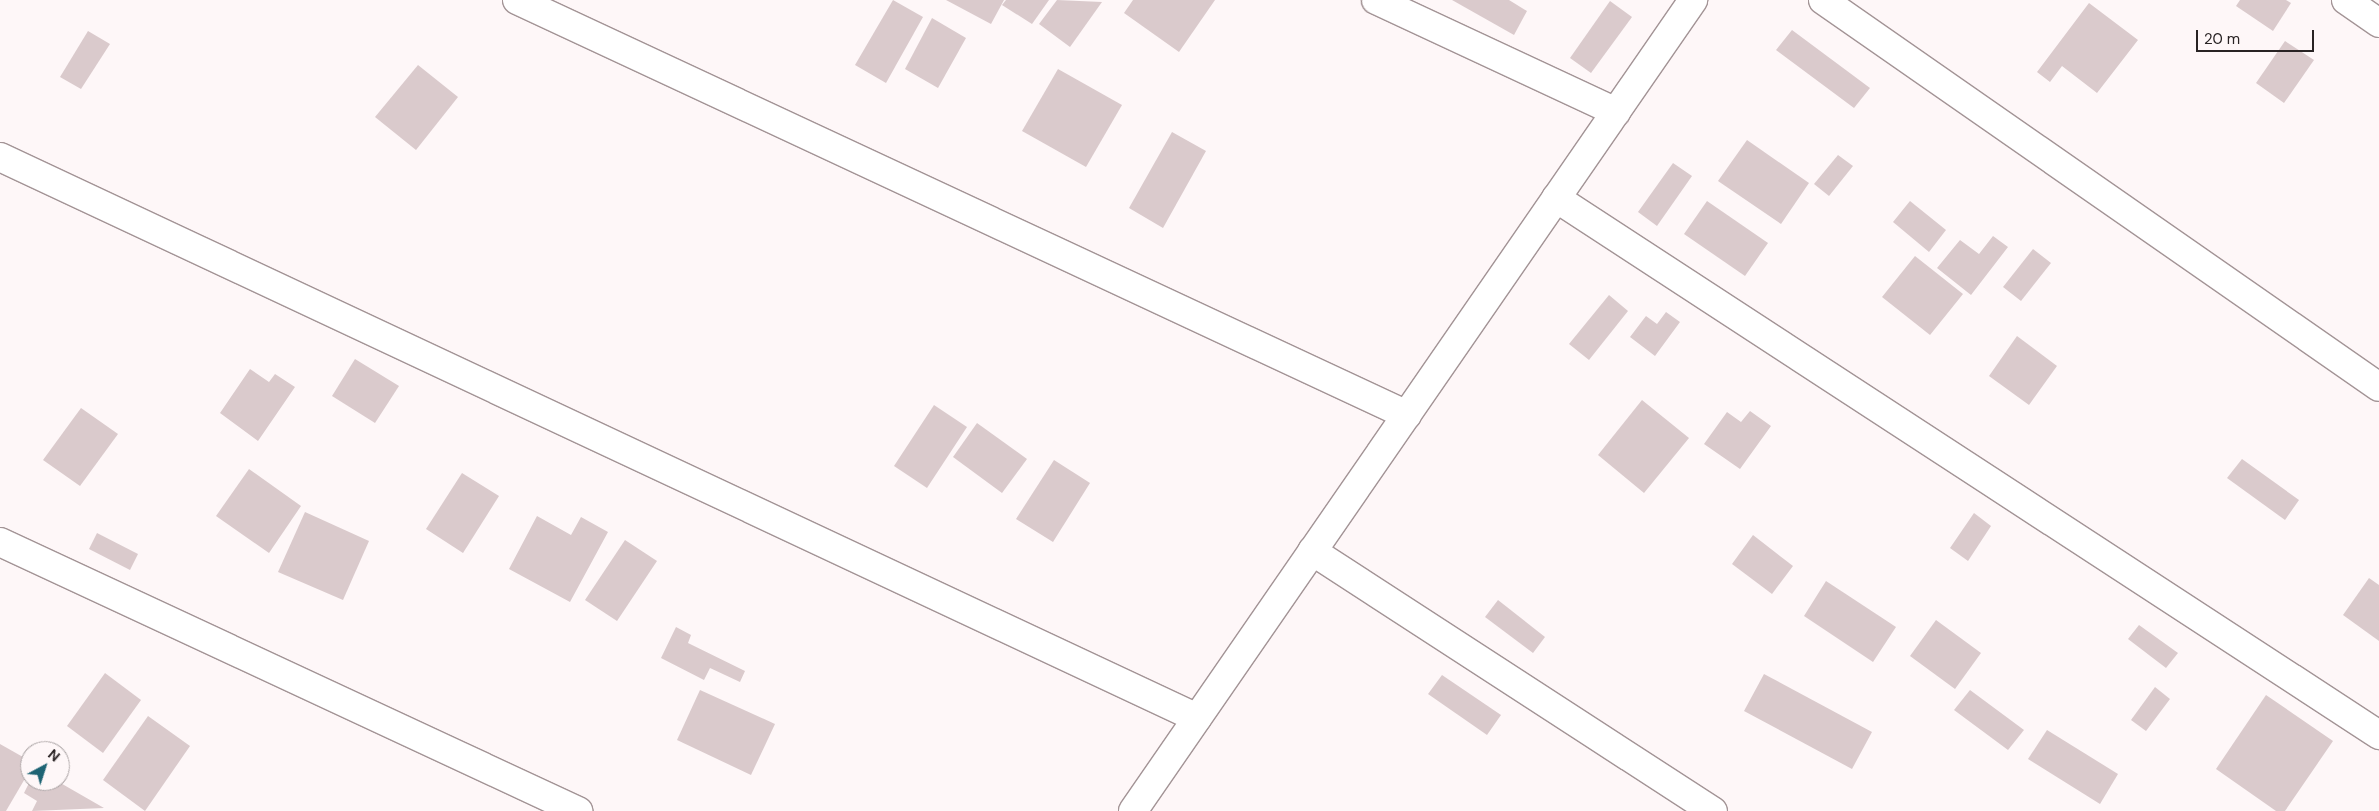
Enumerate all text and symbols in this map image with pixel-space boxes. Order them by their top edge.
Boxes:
scale bar [2199,20,2316,52]
text: 20 m [2204,29,2240,49]
north arrow [20,741,70,791]
text: N [44,745,64,765]

